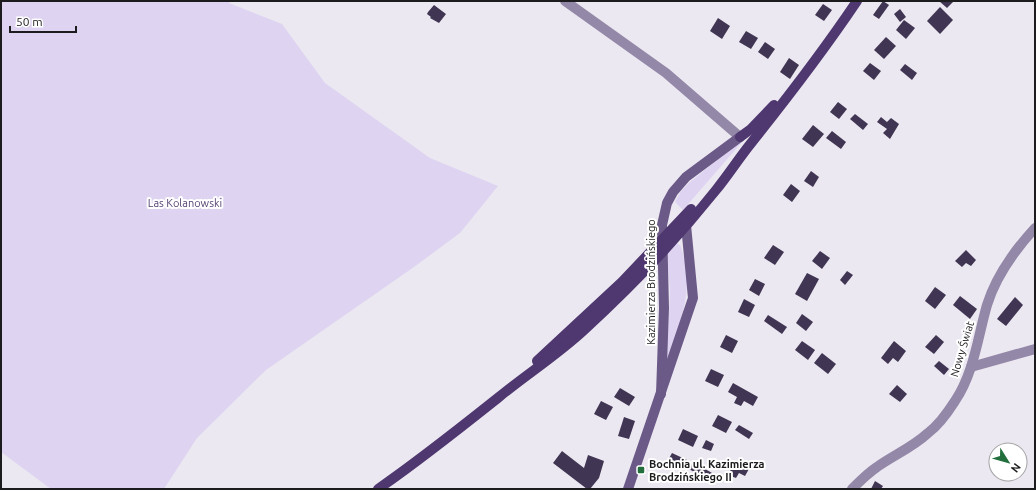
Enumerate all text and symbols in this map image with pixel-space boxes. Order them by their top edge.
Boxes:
scale bar [10,8,76,34]
text: 50 m [16,15,43,28]
park label: Las Kolanowski [148,197,222,209]
street label: Kazimierza Brodzińskiego [645,219,657,345]
street label: Nowy Świat [947,319,976,378]
north arrow [988,442,1028,482]
place label: Bochnia ul. Kazimierza Brodzińskiego II [649,458,765,483]
text: N [1009,461,1023,475]
marker: Bochnia ul. Kazimierza Brodzińskiego II [636,465,646,475]

